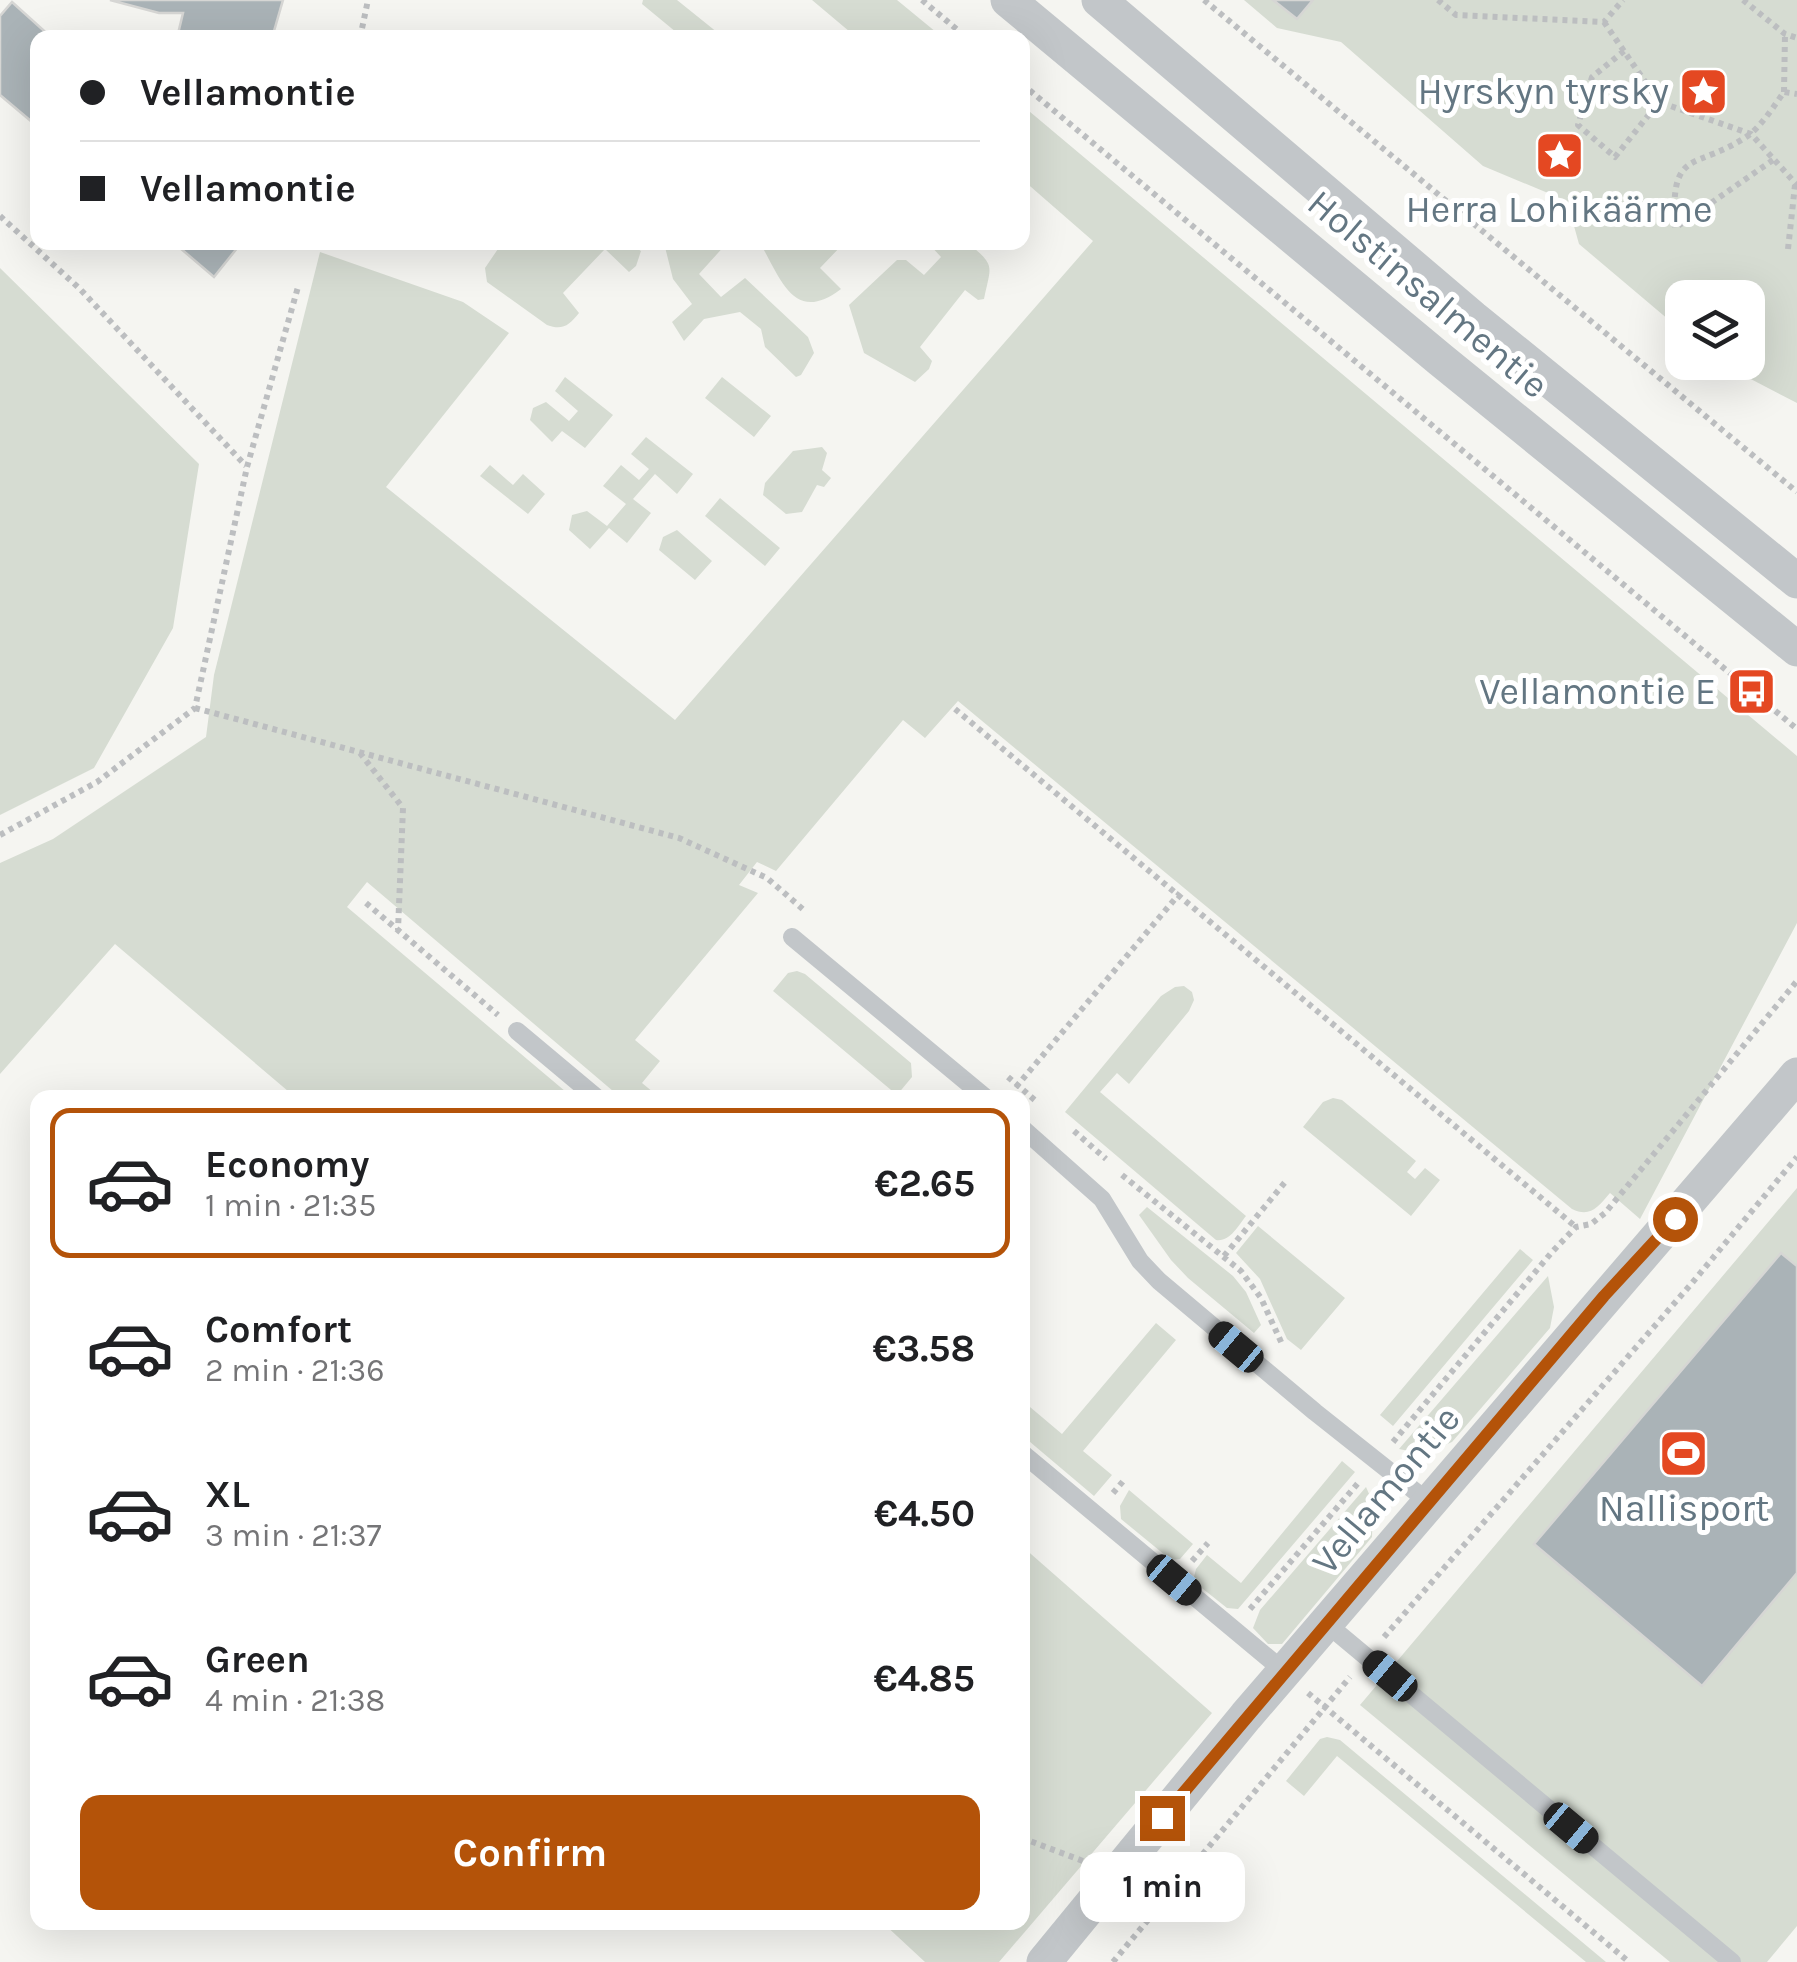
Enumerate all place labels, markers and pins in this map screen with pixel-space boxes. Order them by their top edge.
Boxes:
place icon: Hyrskyn tyrsky [1678,65,1730,117]
place label: Hyrskyn tyrsky [1418,69,1669,114]
place icon: Herra Lohikäärme [1533,129,1585,181]
place label: Herra Lohikäärme [1405,187,1713,232]
bus stop icon: Vellamontie E [1725,665,1777,717]
place label: Vellamontie E [1479,669,1716,714]
sports icon: Nallisport [1658,1428,1710,1480]
place label: Nallisport [1599,1486,1769,1531]

